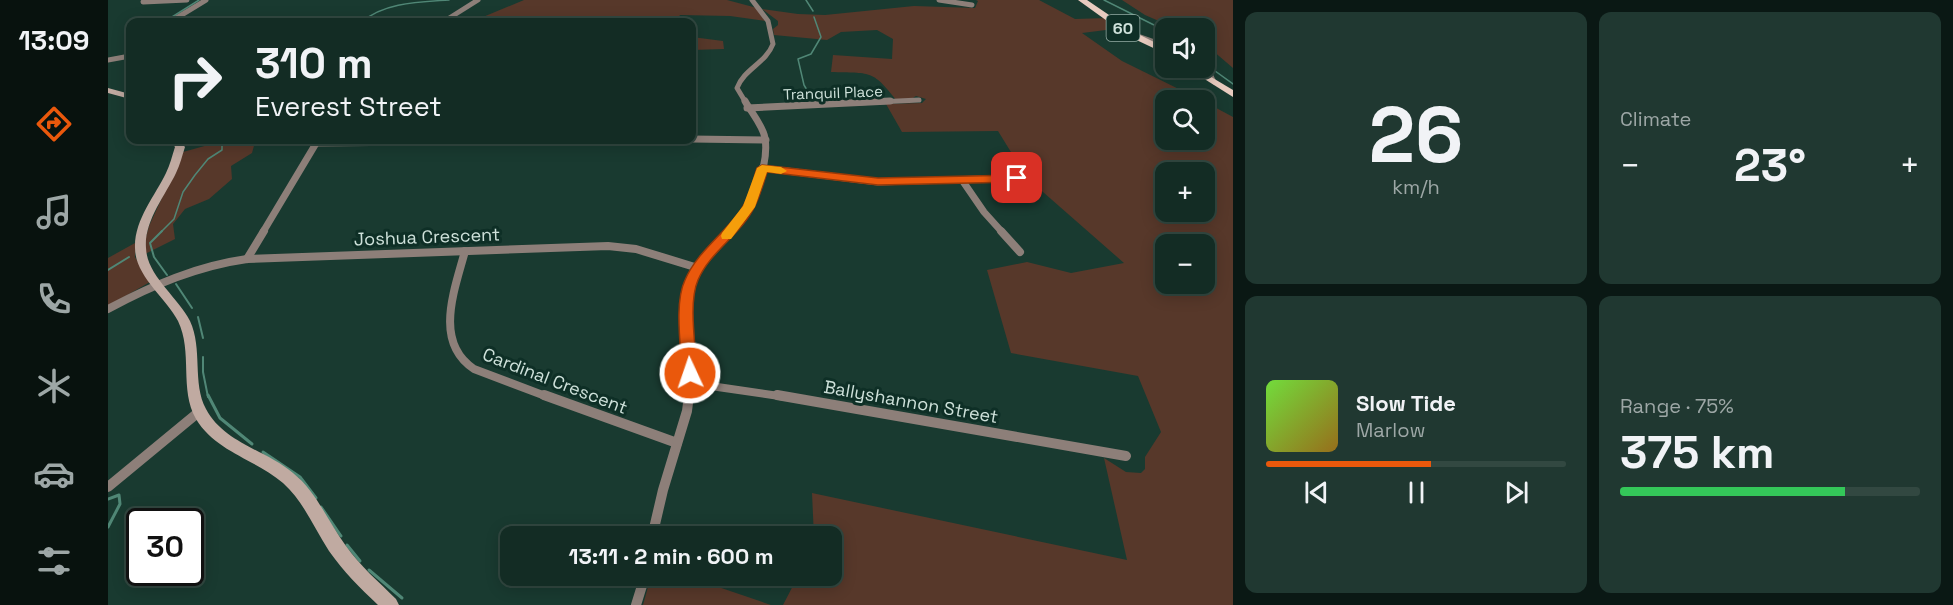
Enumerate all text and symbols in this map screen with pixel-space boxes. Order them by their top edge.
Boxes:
road number: 60 [1106,15,1140,41]
map controls [1155,18,1215,294]
button: sound [1155,18,1215,78]
text: 13:09 [19,23,89,58]
text: 310 m [255,37,373,90]
icon: right [156,42,234,120]
street label: Tranquil Place [783,81,883,104]
text: 26 [1369,85,1463,185]
text: Everest Street [255,89,442,124]
button: search [1155,90,1215,150]
icon: directions [33,103,75,145]
text: Climate [1620,106,1691,132]
text: 23° [1734,137,1806,194]
text: − [1620,145,1640,187]
text: + [1900,145,1920,187]
pin [991,152,1042,203]
icon: arrive [1000,161,1033,194]
button: + [1155,162,1215,222]
text: km/h [1392,174,1440,200]
icon: music [33,191,75,233]
street label: Joshua Crescent [353,222,501,251]
button: − [1155,234,1215,294]
icon: phone [33,278,75,320]
position arrow [658,341,722,405]
street label: Cardinal Crescent [479,342,631,419]
icon: climate [33,365,75,407]
street label: Ballyshannon Street [822,375,1000,428]
text: Slow Tide [1356,389,1456,417]
text: Range · 75% [1620,393,1734,419]
text: Marlow [1356,417,1425,443]
text: 375 km [1620,424,1775,481]
icon: car [33,453,75,495]
icon: previous [1300,476,1333,509]
icon: pause [1400,476,1433,509]
icon: next [1500,476,1533,509]
speed limit sign: 30 [126,508,204,586]
icon: filters [33,540,75,582]
text: 13:11 · 2 min · 600 m [568,542,774,570]

